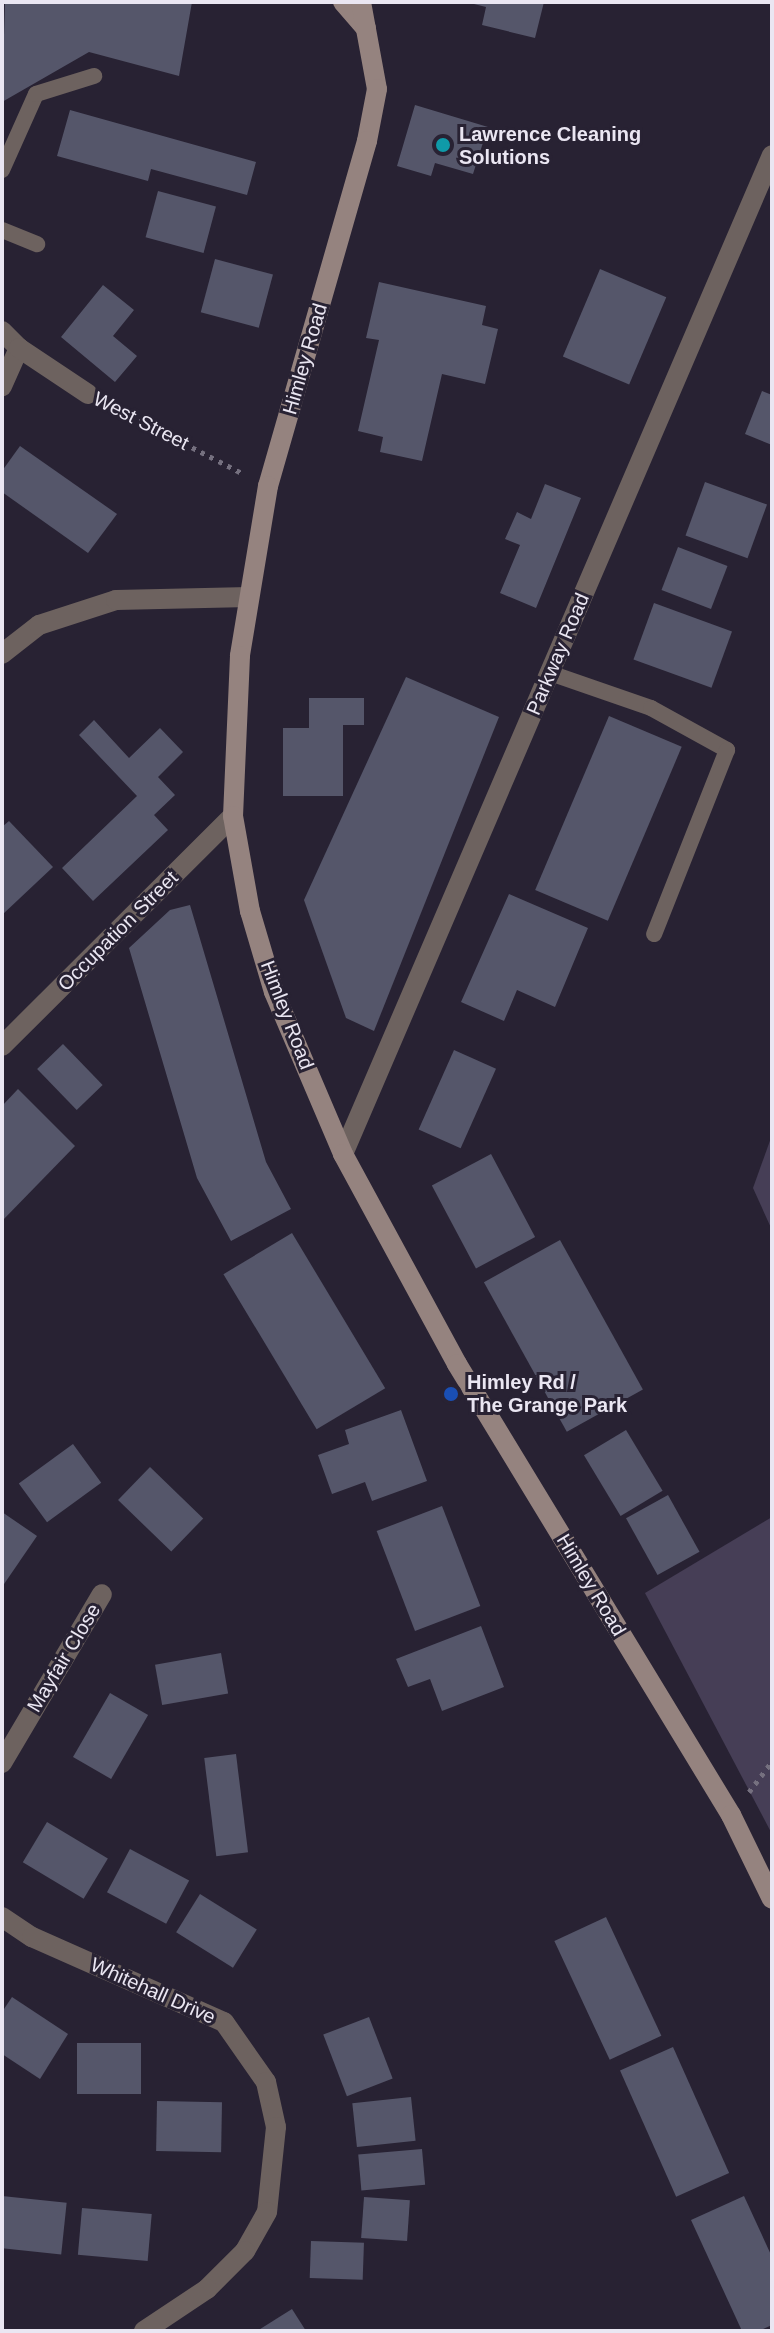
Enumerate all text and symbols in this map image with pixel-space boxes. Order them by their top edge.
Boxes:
place label: Lawrence Cleaning Solutions [459,122,641,169]
marker: Lawrence Cleaning Solutions [434,136,452,154]
street label: Himley Road [278,301,332,417]
street label: West Street [89,387,193,455]
street label: Parkway Road [522,589,594,719]
street label: Occupation Street [53,866,183,996]
street label: Himley Road [255,957,319,1073]
place label: Himley Rd / The Grange Park [467,1370,627,1417]
marker: Himley Rd / The Grange Park [442,1385,460,1403]
street label: Himley Road [551,1530,631,1640]
street label: Mayfair Close [22,1599,106,1717]
street label: Whitehall Drive [87,1953,219,2029]

